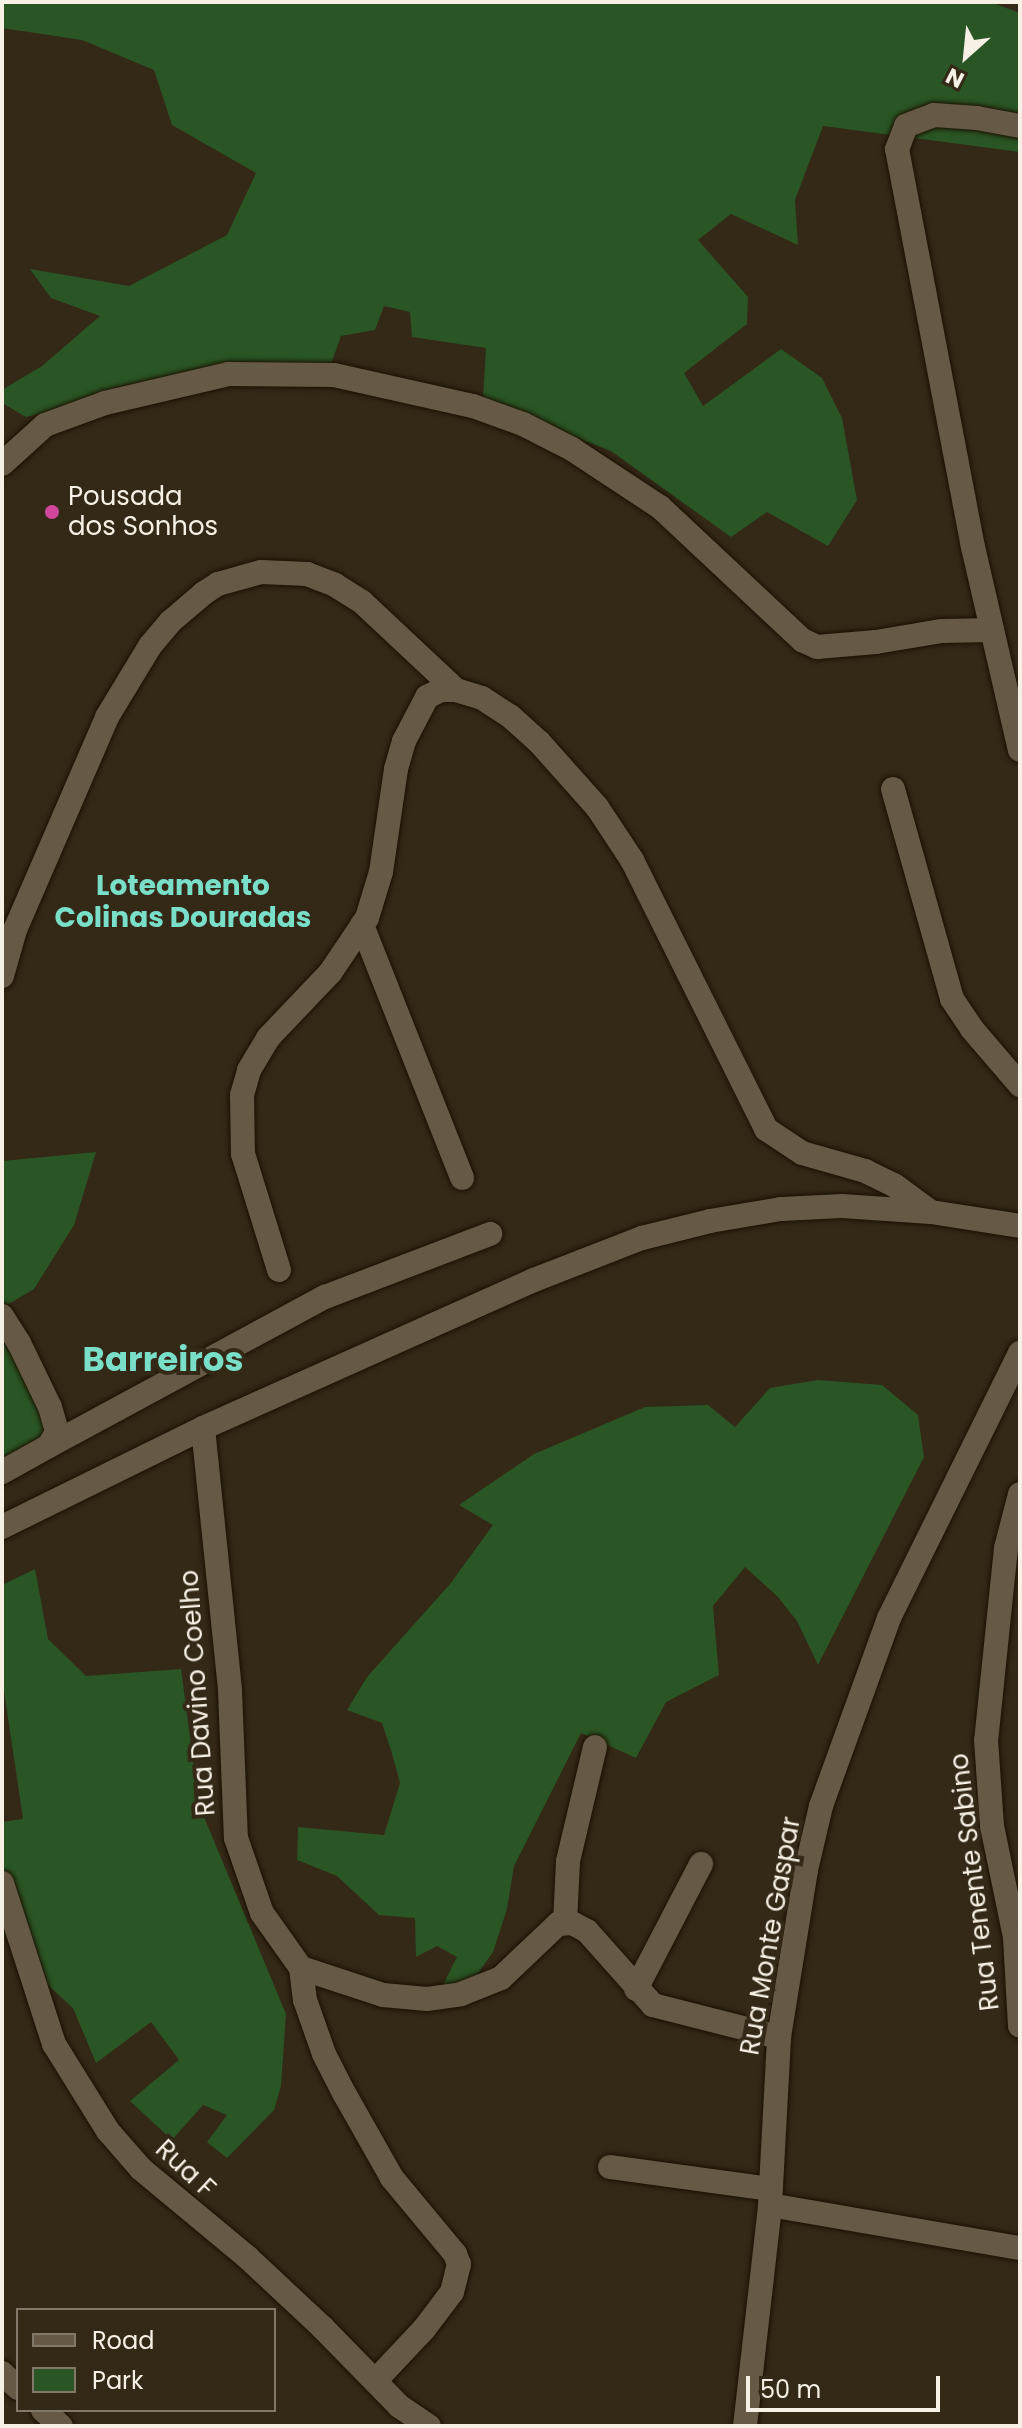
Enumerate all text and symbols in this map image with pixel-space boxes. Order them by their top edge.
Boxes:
north arrow [926,16,1006,96]
text: N [940,60,969,95]
place label: Pousada dos Sonhos [68,481,218,542]
marker: Pousada dos Sonhos [43,503,61,521]
district label: Loteamento Colinas Douradas [55,869,311,935]
district label: Barreiros [83,1340,243,1380]
street label: Rua Davino Coelho [174,1569,222,1817]
street label: Rua Tenente Sabino [944,1751,1006,2013]
street label: Rua Monte Gaspar [735,1814,807,2058]
street label: Rua F [149,2134,221,2204]
legend [16,2308,276,2412]
text: Road [92,2324,154,2357]
scale bar [750,2360,944,2410]
text: Park [92,2364,143,2397]
text: 50 m [760,2373,821,2406]

